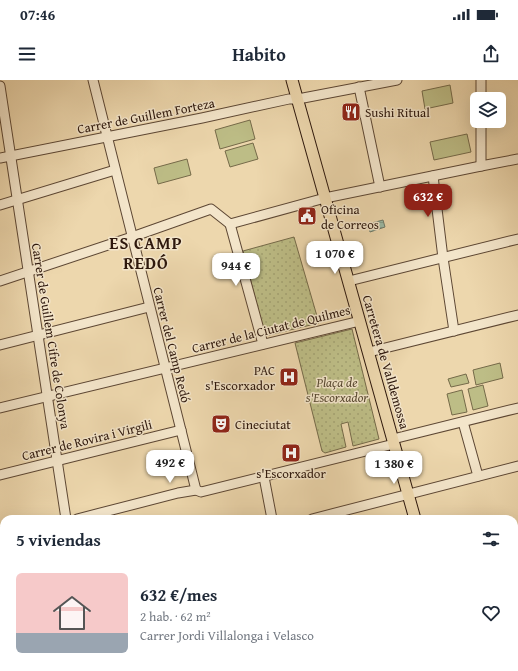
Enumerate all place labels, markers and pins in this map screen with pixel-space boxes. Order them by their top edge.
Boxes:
restaurant icon: Sushi Ritual [340,101,362,123]
place label: Sushi Ritual [365,103,430,122]
pin: 632 € [400,184,456,218]
place label: Oficina de Correos [321,200,379,234]
public building icon: Oficina de Correos [296,205,318,227]
pin: 1 070 € [298,241,372,275]
pin: 944 € [208,253,264,287]
place label: PAC s'Escorxador [205,361,276,395]
hospital icon: PAC s'Escorxador [278,366,300,388]
theatre icon: Cineciutat [210,413,232,435]
place label: Cineciutat [235,415,291,434]
hospital icon: s'Escorxador [280,442,302,464]
pin: 492 € [142,450,198,484]
pin: 1 380 € [357,451,431,485]
place label: s'Escorxador [256,464,326,483]

